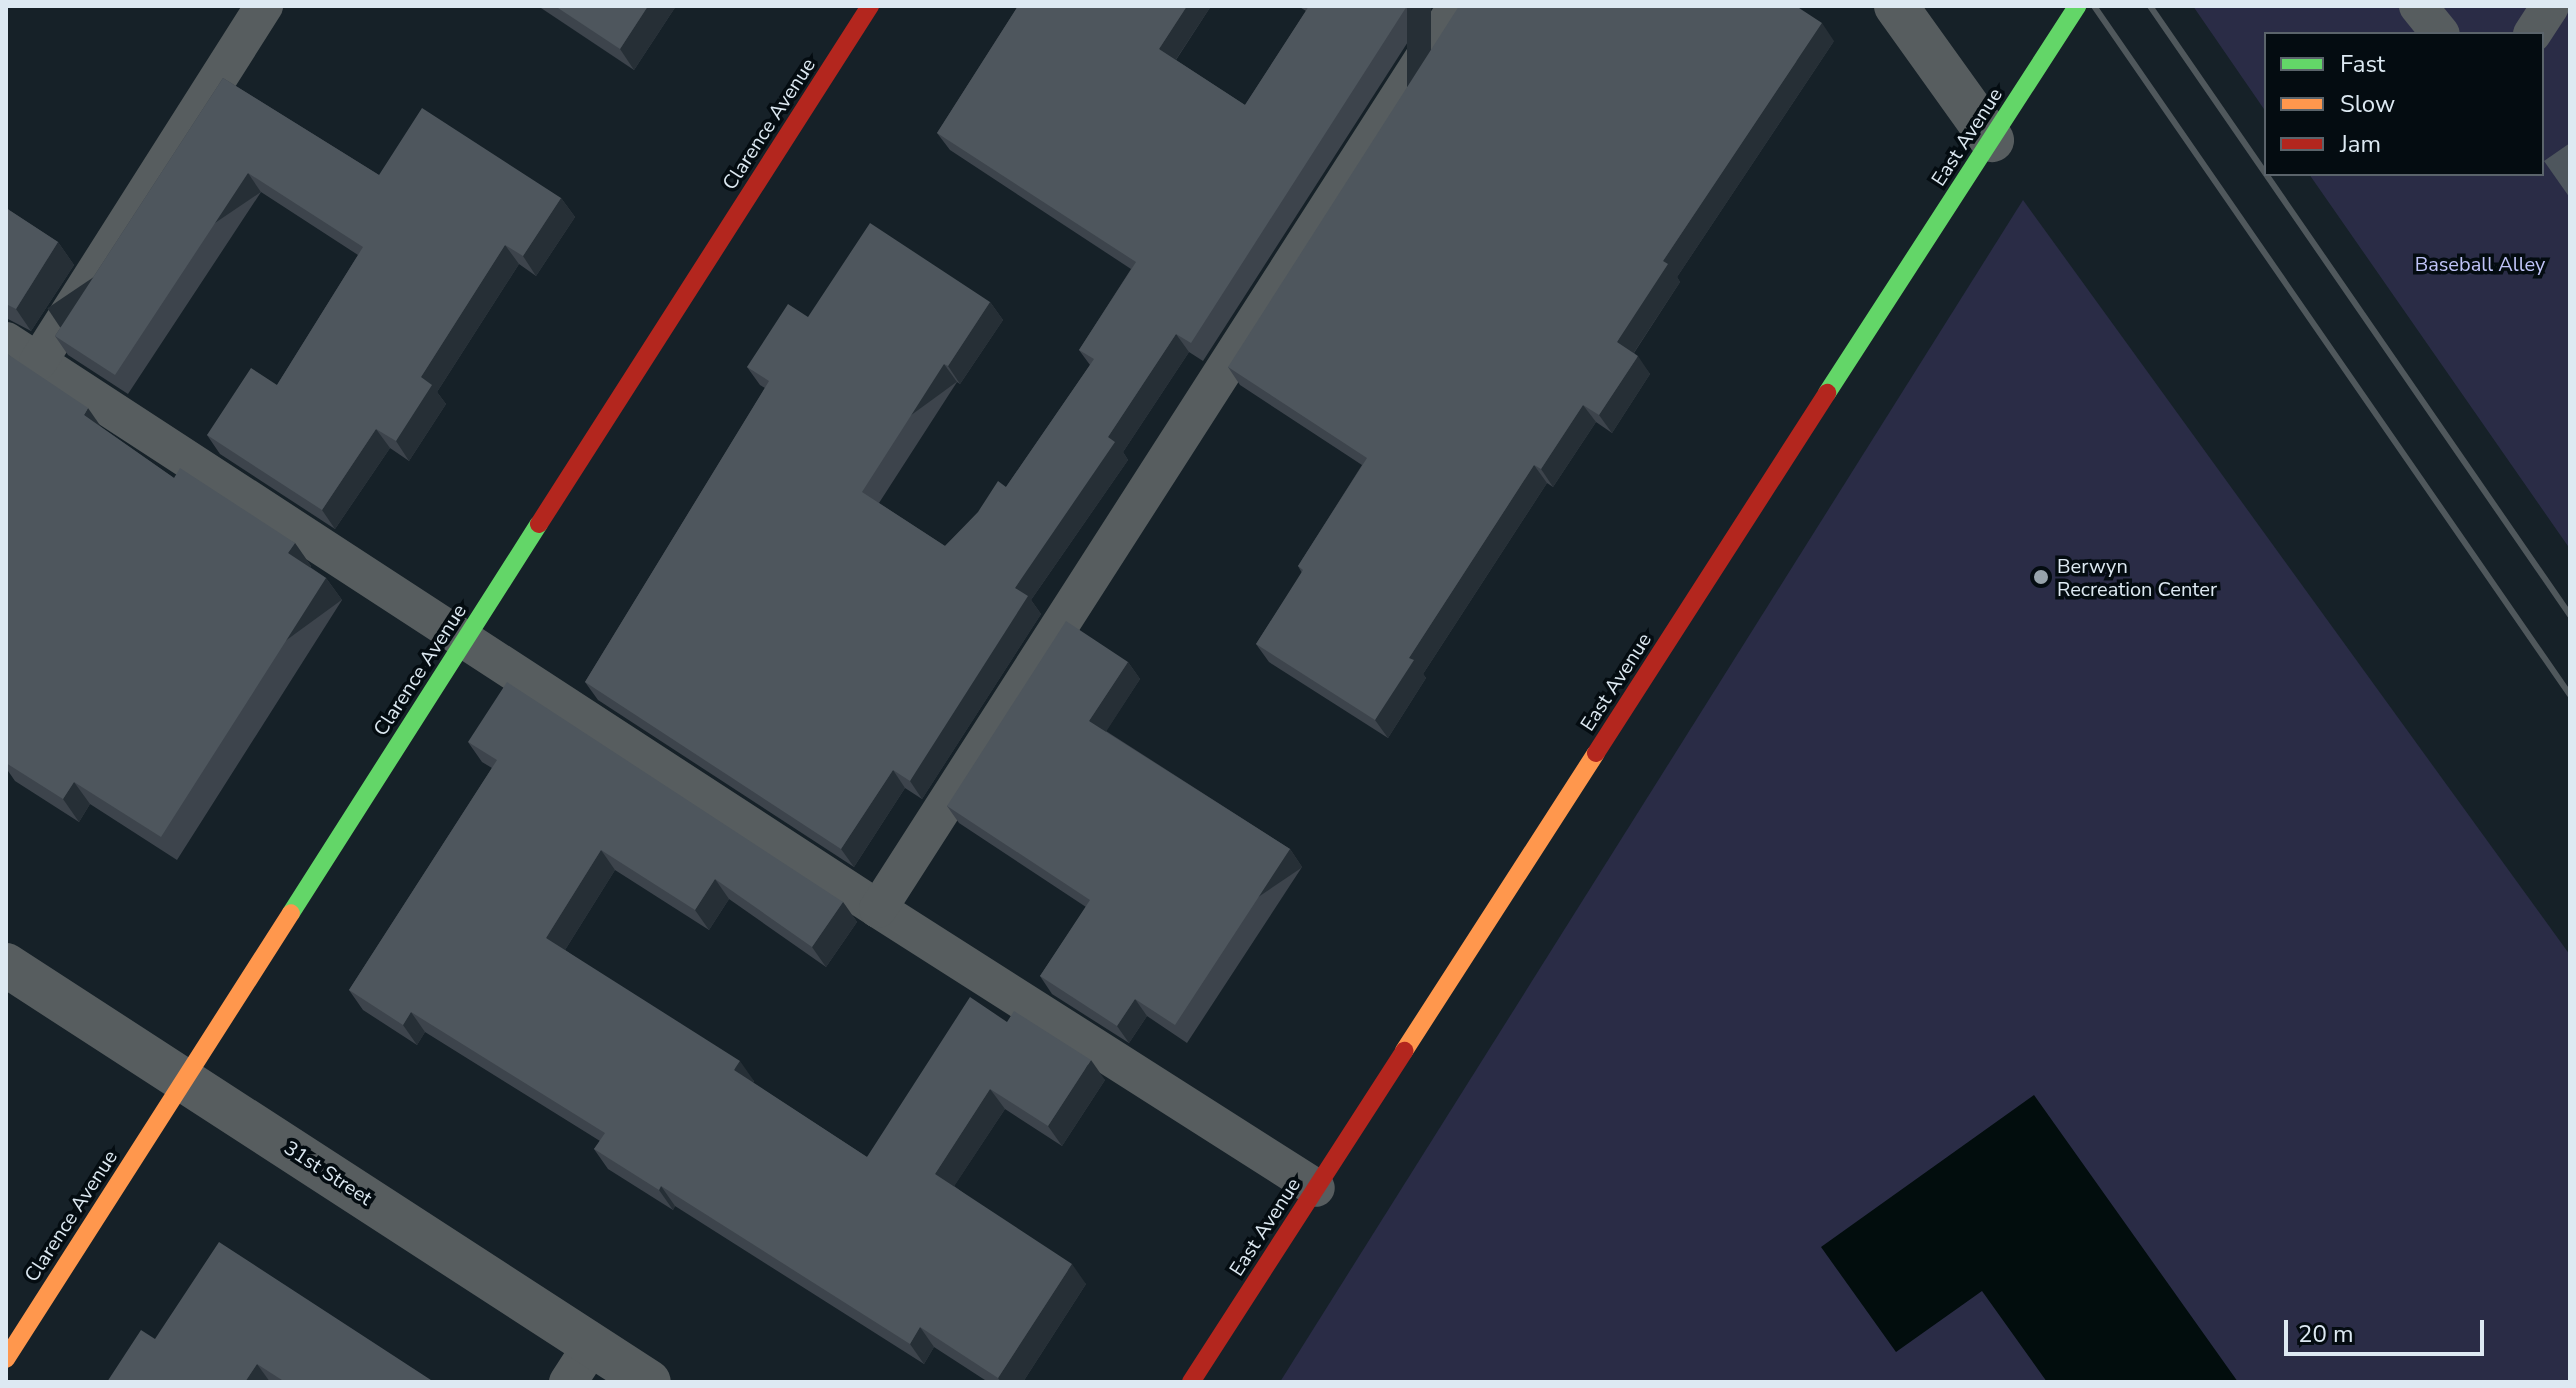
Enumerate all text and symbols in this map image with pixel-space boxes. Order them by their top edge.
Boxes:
legend [2264,32,2544,176]
text: Fast [2340,48,2385,80]
street label: Clarence Avenue [718,54,820,194]
street label: East Avenue [1926,84,2008,190]
text: Slow [2340,88,2395,120]
text: Jam [2340,128,2381,160]
park label: Baseball Alley [2415,252,2545,276]
place label: Berwyn Recreation Center [2057,554,2217,601]
marker: Berwyn Recreation Center [2032,568,2050,586]
street label: Clarence Avenue [369,600,471,740]
street label: East Avenue [1575,629,1657,735]
street label: 31st Street [279,1136,377,1210]
street label: Clarence Avenue [20,1146,122,1286]
street label: East Avenue [1224,1174,1306,1280]
scale bar [2288,1304,2488,1354]
text: 20 m [2298,1318,2354,1350]

